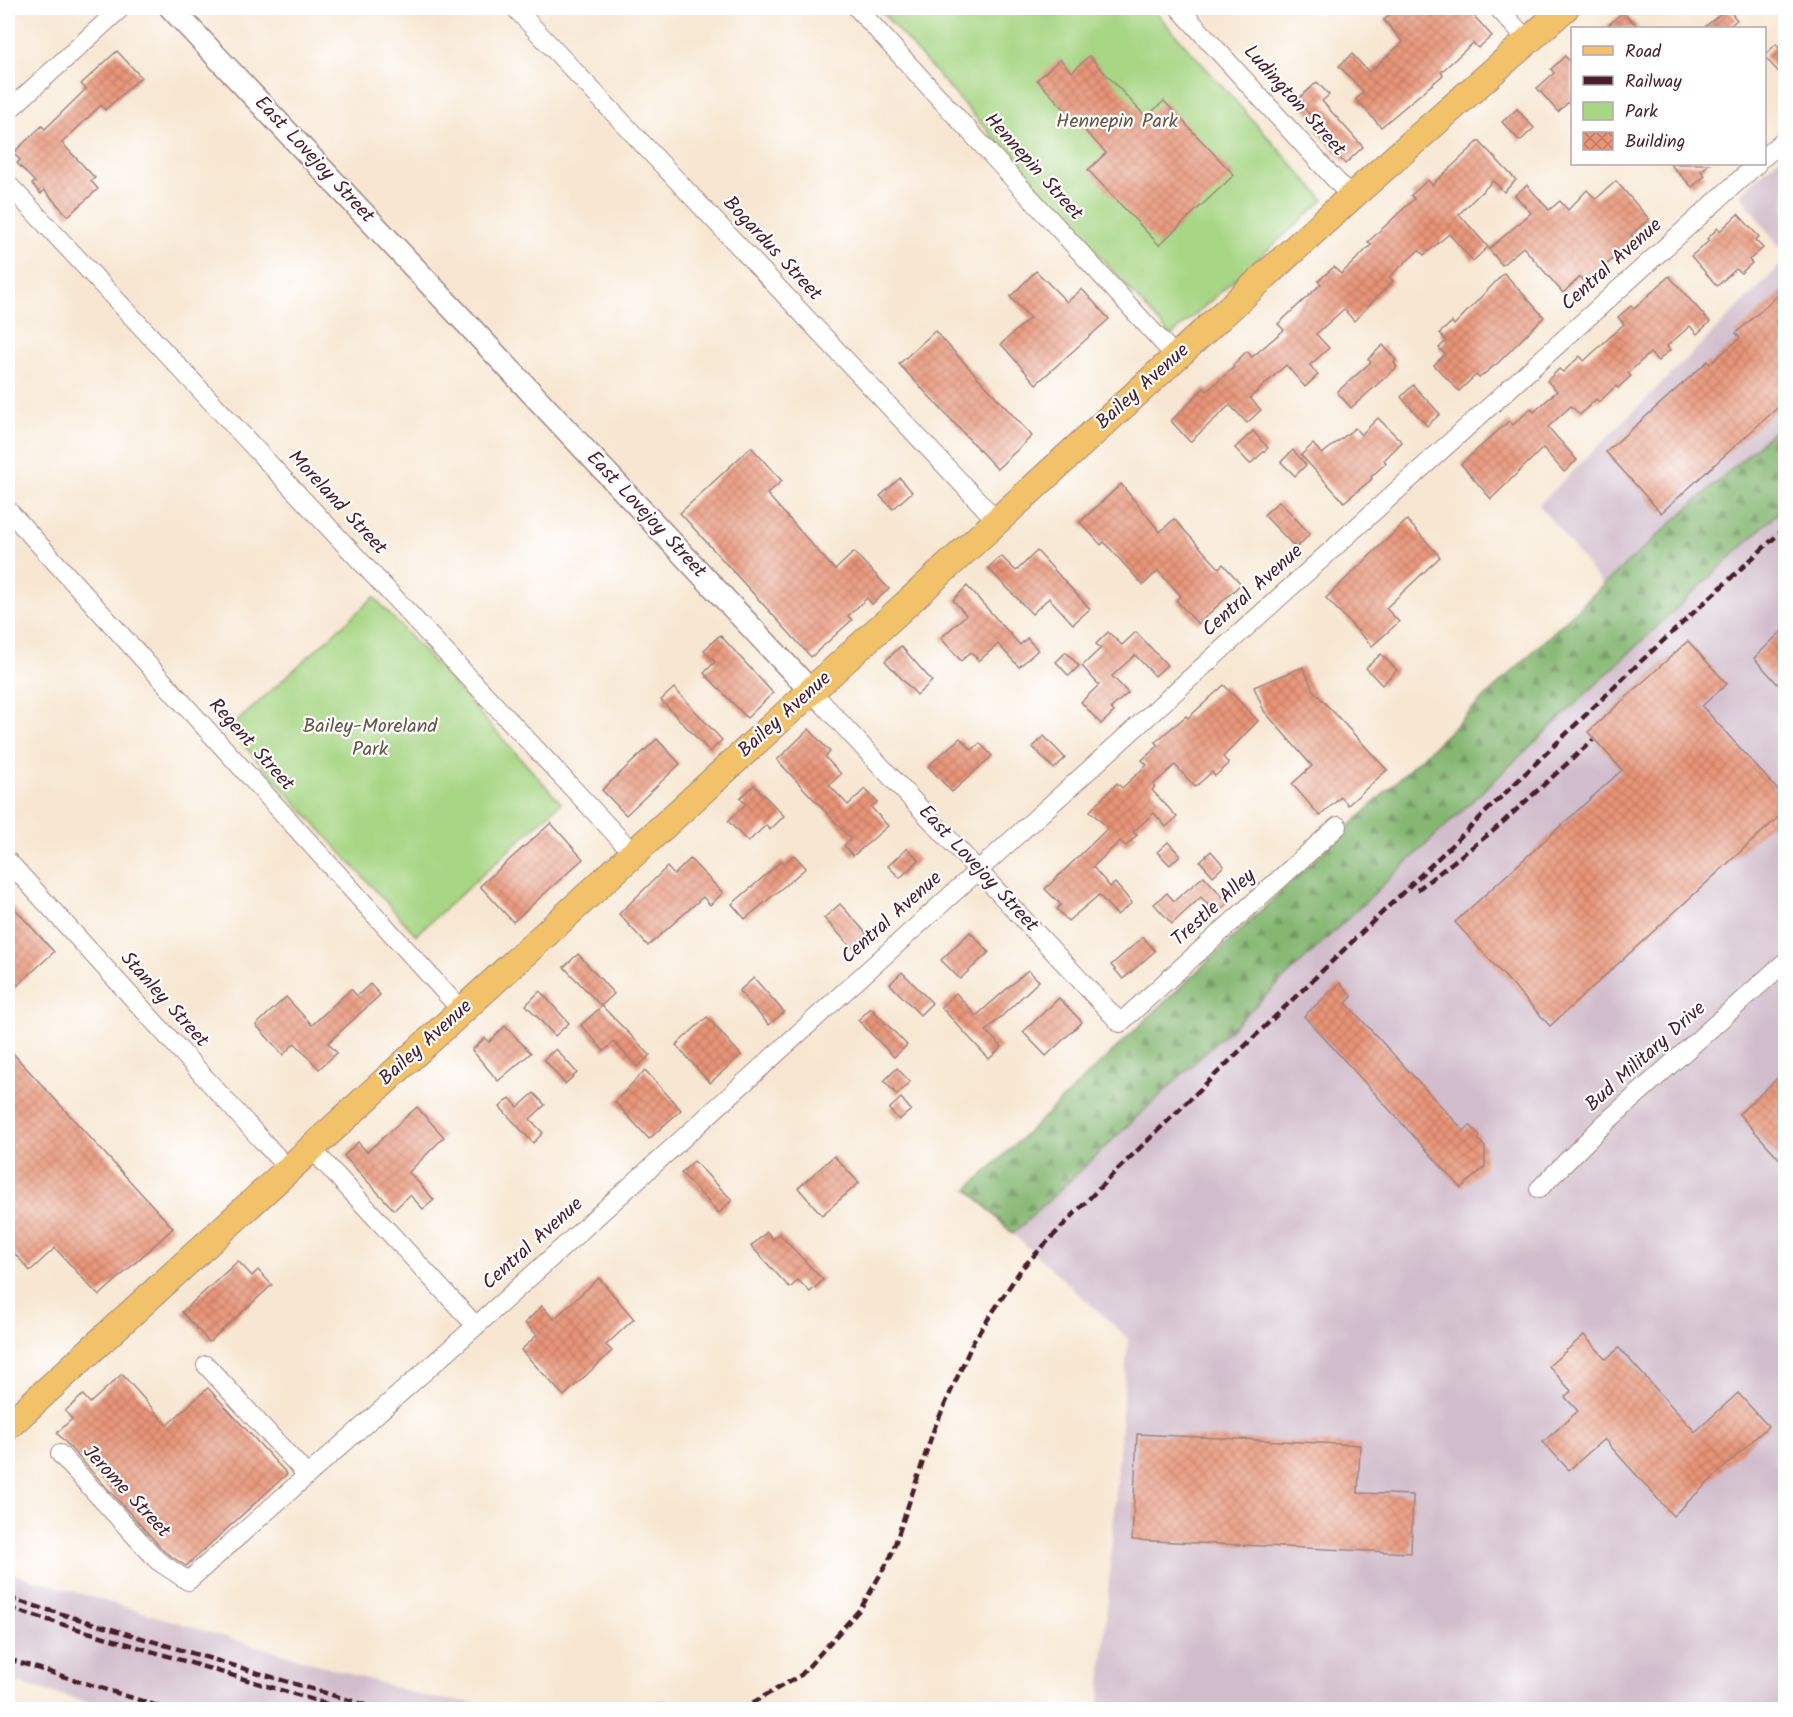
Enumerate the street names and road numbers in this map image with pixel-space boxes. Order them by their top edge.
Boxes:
street label: Ludington Street [1235,38,1353,165]
street label: East Lovejoy Street [246,89,382,231]
street label: Hennepin Street [975,106,1091,229]
street label: Bogardus Street [715,189,830,309]
street label: Central Avenue [1554,211,1670,319]
street label: Bailey Avenue [1089,336,1197,438]
street label: Moreland Street [280,443,395,563]
street label: East Lovejoy Street [578,444,714,586]
street label: Central Avenue [1195,537,1311,645]
street label: Bailey Avenue [731,664,839,766]
street label: Regent Street [200,691,302,799]
street label: East Lovejoy Street [910,798,1046,940]
street label: Trestle Alley [1164,861,1264,955]
street label: Central Avenue [834,864,950,972]
street label: Stanley Street [112,945,216,1056]
street label: Bailey Avenue [372,992,480,1094]
street label: Bud Military Drive [1578,994,1714,1120]
street label: Central Avenue [475,1190,591,1298]
street label: Jerome Street [74,1438,178,1546]

